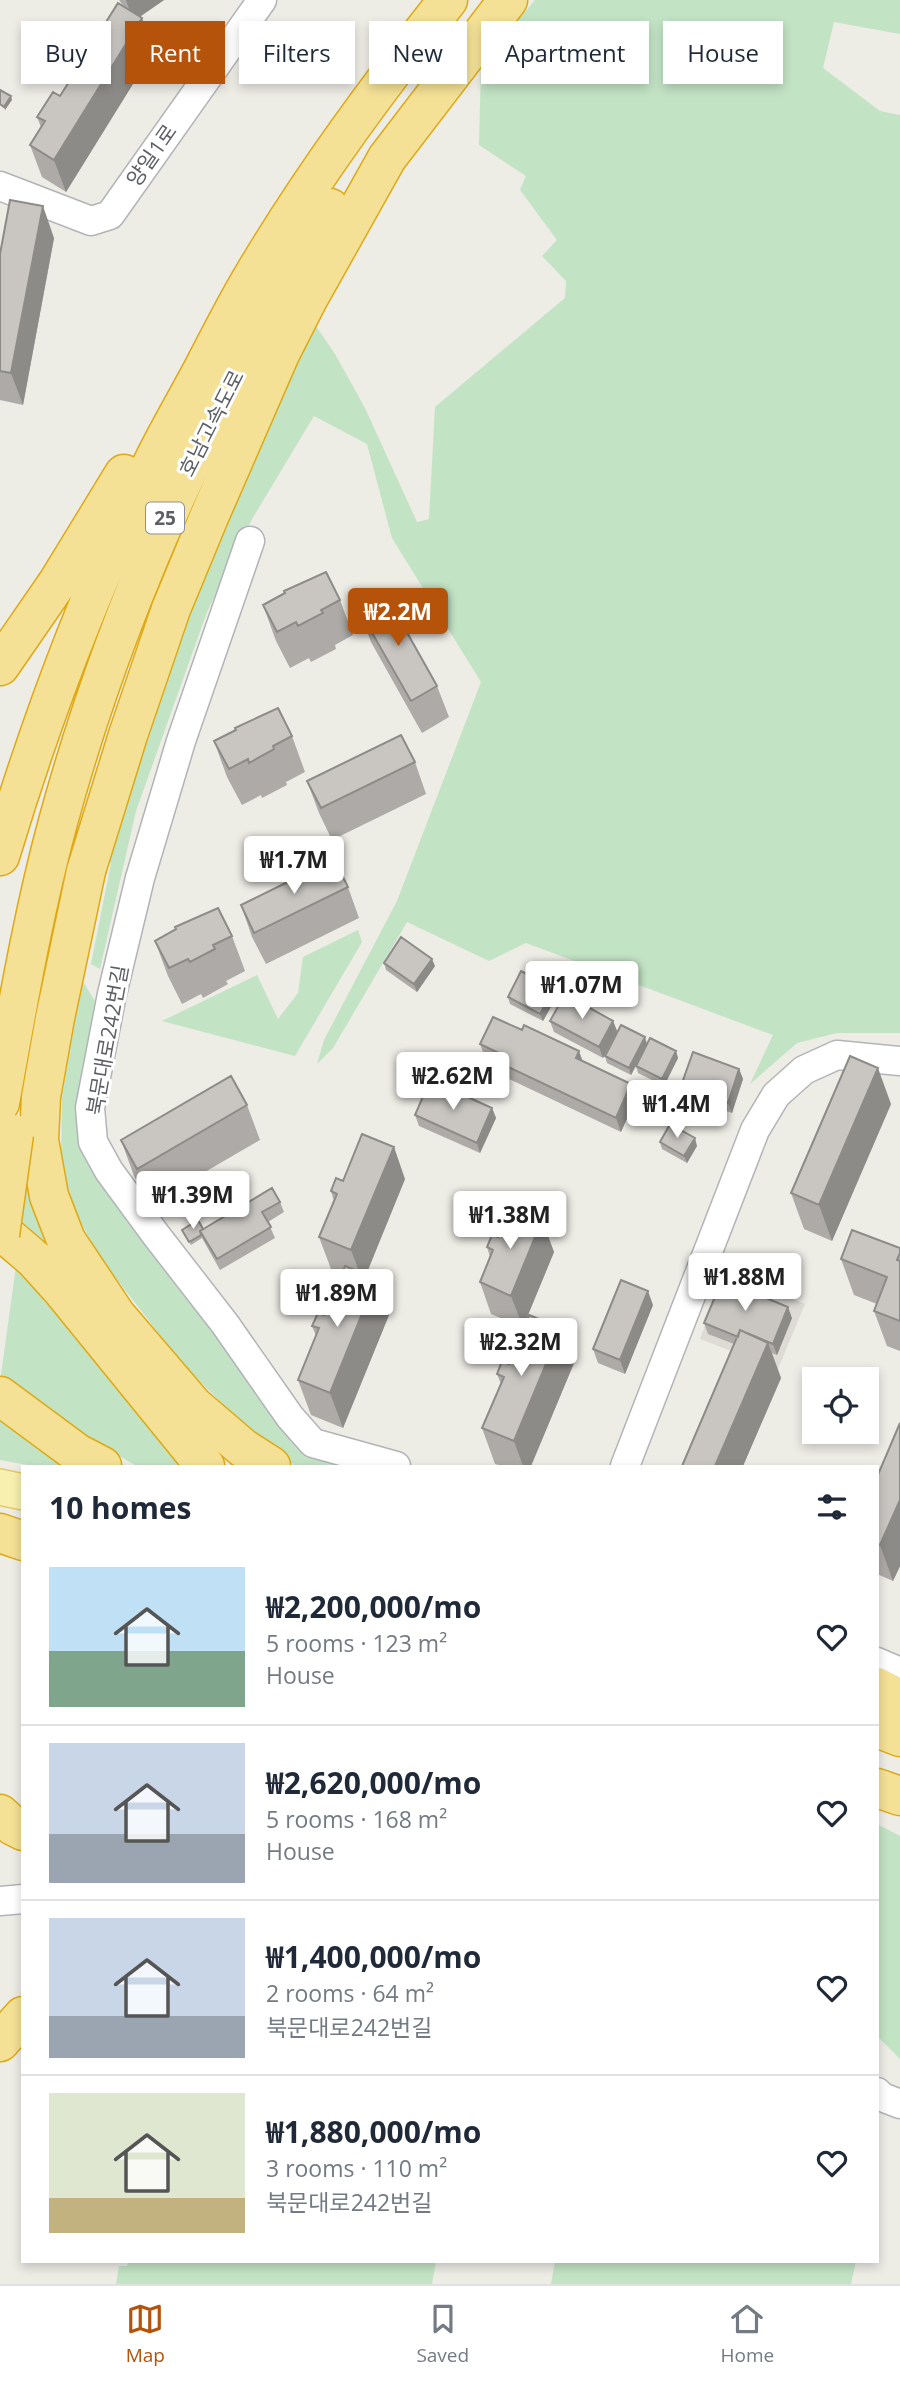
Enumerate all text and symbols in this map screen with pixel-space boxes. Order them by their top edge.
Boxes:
chip: Buy [21,21,111,84]
chip: Rent [125,21,225,84]
chip: Filters [239,21,355,84]
chip: New [369,21,467,84]
chip: Apartment [481,21,649,84]
chip: House [663,21,783,84]
street label: 양일1로 [119,118,183,192]
street label: 호남고속도로 [172,365,250,481]
road number: 25 [146,503,184,534]
pin: ₩2.2M [349,588,447,648]
text: ₩2.2M [364,595,432,627]
pin: ₩1.7M [245,836,343,896]
text: ₩1.7M [260,843,328,875]
pin: ₩1.07M [525,962,639,1021]
street label: 북문대로242번길 [80,963,134,1117]
text: ₩1.07M [541,968,623,1000]
pin: ₩2.62M [396,1052,510,1112]
text: ₩2.62M [412,1059,494,1091]
pin: ₩1.4M [628,1080,726,1140]
text: ₩1.4M [643,1087,711,1119]
pin: ₩1.39M [136,1172,250,1231]
text: ₩1.39M [152,1178,234,1210]
pin: ₩1.38M [453,1192,567,1251]
text: ₩1.38M [469,1198,551,1230]
pin: ₩1.88M [688,1254,802,1313]
text: ₩1.88M [704,1260,786,1292]
pin: ₩1.89M [280,1270,394,1329]
text: ₩1.89M [296,1276,378,1308]
pin: ₩2.32M [464,1318,578,1378]
text: ₩2.32M [480,1325,562,1357]
map controls [802,1367,879,1444]
button: locate [802,1367,879,1444]
text: 10 homes [49,1487,192,1528]
icon: filters [813,1488,851,1526]
text: ₩2,200,000/mo [266,1586,481,1627]
icon: home [105,1595,189,1679]
icon: heart [813,1618,851,1656]
text: 5 rooms · 123 m² [266,1627,447,1659]
text: House [266,1659,335,1691]
text: ₩2,620,000/mo [266,1762,481,1803]
icon: home [105,1771,189,1855]
icon: heart [813,1794,851,1832]
text: 5 rooms · 168 m² [266,1803,447,1835]
text: House [266,1835,335,1867]
text: ₩1,400,000/mo [266,1936,481,1977]
icon: home [105,1946,189,2030]
icon: heart [813,1969,851,2007]
text: 2 rooms · 64 m² [266,1977,434,2009]
text: 북문대로242번길 [266,2011,432,2043]
text: ₩1,880,000/mo [266,2111,481,2152]
icon: home [105,2121,189,2205]
icon: heart [813,2144,851,2182]
text: 3 rooms · 110 m² [266,2152,447,2184]
text: 북문대로242번길 [266,2186,432,2218]
tab: Map [126,2300,165,2368]
tab: Saved [416,2300,469,2368]
tab: Home [721,2300,774,2368]

